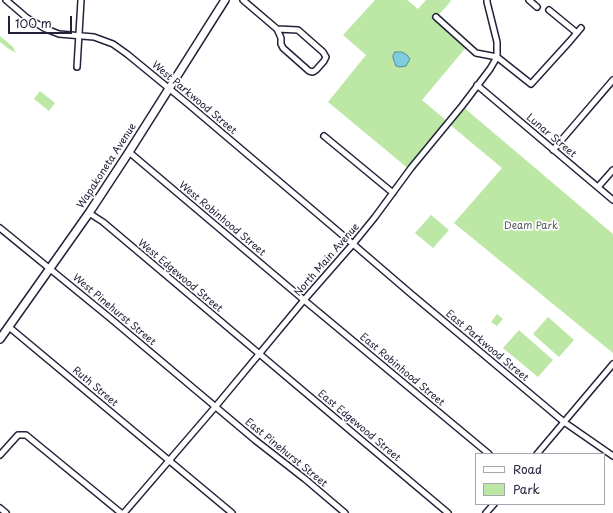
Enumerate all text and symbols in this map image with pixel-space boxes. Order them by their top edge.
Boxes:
scale bar [10,8,74,34]
text: 100 m [15,14,52,32]
street label: West Parkwood Street [149,59,239,137]
street label: Lunar Street [524,112,578,160]
street label: Wapakoneta Avenue [75,121,139,211]
street label: West Robinhood Street [176,179,268,259]
park label: Deam Park [504,220,558,232]
street label: North Main Avenue [292,221,362,299]
street label: West Edgewood Street [135,237,225,315]
street label: West Pinehurst Street [70,272,158,348]
street label: East Parkwood Street [443,308,531,384]
street label: East Robinhood Street [357,331,447,409]
street label: Ruth Street [70,365,120,409]
street label: East Edgewood Street [315,388,403,464]
street label: East Pinehurst Street [243,416,329,490]
legend [475,453,605,505]
text: Road [513,460,542,478]
text: Park [513,480,540,498]

